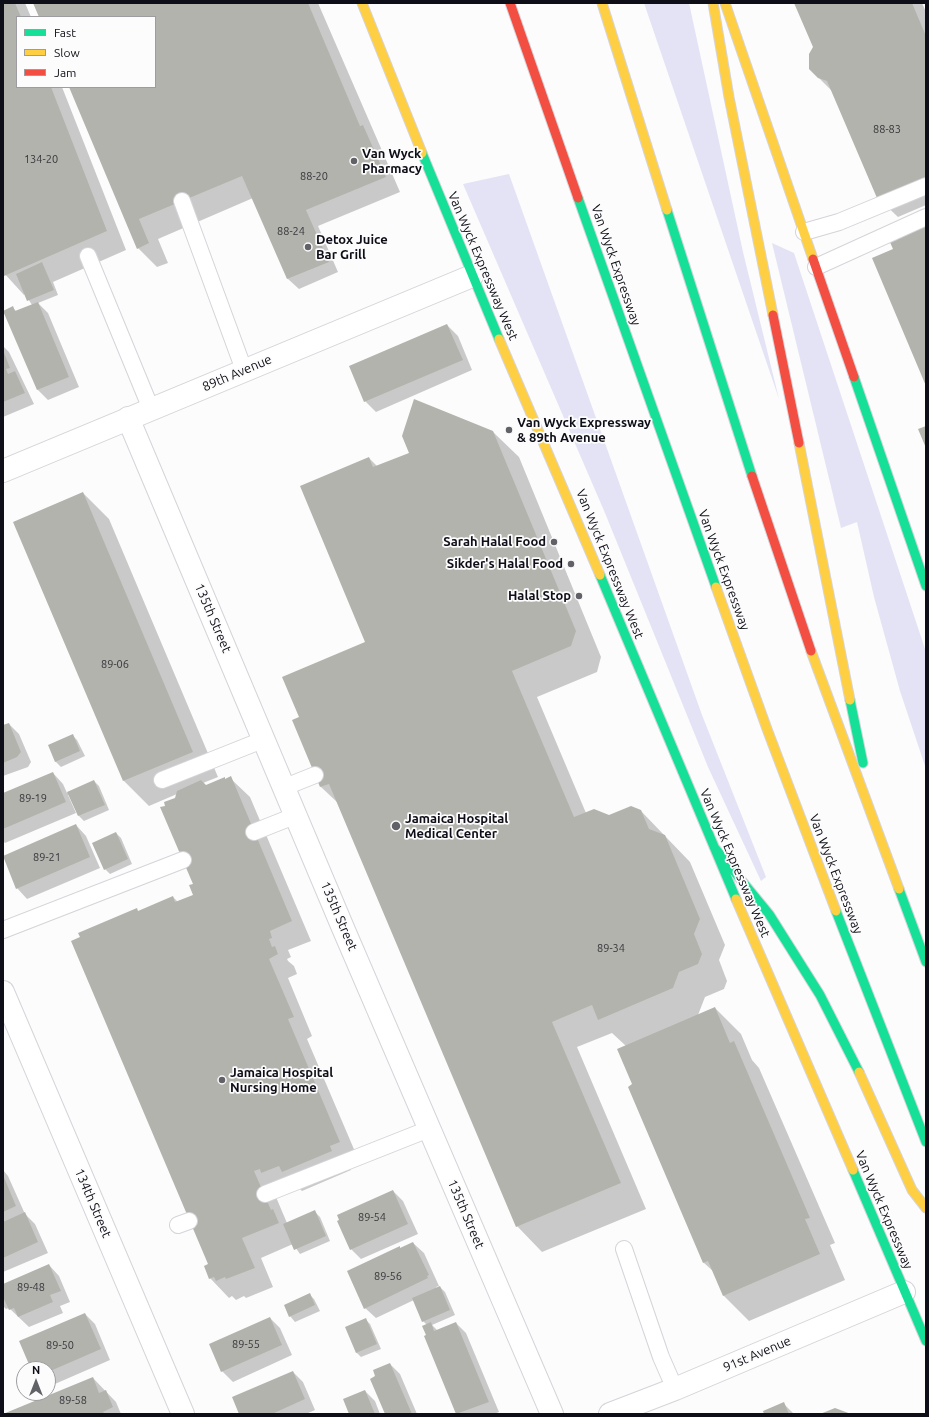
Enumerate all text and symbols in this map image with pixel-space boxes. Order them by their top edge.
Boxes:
legend [16,16,156,88]
text: Fast [54,26,76,39]
text: Slow [54,46,80,59]
text: Jam [54,66,76,79]
house number: 88-83 [873,122,901,136]
place label: Van Wyck Pharmacy [362,146,422,177]
house number: 134-20 [24,152,58,166]
marker: Van Wyck Pharmacy [349,156,359,166]
house number: 88-20 [300,169,328,183]
street label: Van Wyck Expressway West [445,189,521,343]
street label: Van Wyck Expressway [588,202,644,328]
house number: 88-24 [277,224,305,238]
place label: Detox Juice Bar Grill [316,232,388,263]
marker: Detox Juice Bar Grill [303,242,313,252]
street label: 89th Avenue [200,351,274,395]
place label: Van Wyck Expressway & 89th Avenue [517,415,651,446]
marker: Van Wyck Expressway & 89th Avenue [504,425,514,435]
street label: Van Wyck Expressway West [573,487,647,641]
street label: Van Wyck Expressway [695,508,753,632]
place label: Sarah Halal Food [443,534,546,550]
marker: Sarah Halal Food [549,537,559,547]
place label: Sikder's Halal Food [447,556,563,572]
marker: Sikder's Halal Food [566,559,576,569]
street label: 135th Street [191,581,235,655]
place label: Halal Stop [508,588,571,604]
marker: Halal Stop [574,591,584,601]
house number: 89-06 [101,657,129,671]
street label: Van Wyck Expressway West [697,786,773,940]
house number: 89-19 [19,791,47,805]
place label: Jamaica Hospital Medical Center [405,811,508,842]
street label: Van Wyck Expressway [806,812,866,936]
marker: Jamaica Hospital Medical Center [390,820,402,832]
house number: 89-21 [33,850,61,864]
street label: 135th Street [317,879,361,953]
house number: 89-34 [597,941,625,955]
place label: Jamaica Hospital Nursing Home [230,1065,333,1096]
marker: Jamaica Hospital Nursing Home [217,1075,227,1085]
street label: Van Wyck Expressway [852,1149,916,1271]
street label: 134th Street [71,1166,115,1240]
street label: 135th Street [444,1177,488,1251]
house number: 89-54 [358,1210,386,1224]
house number: 89-56 [374,1269,402,1283]
house number: 89-48 [17,1280,45,1294]
street label: 91st Avenue [721,1333,793,1375]
house number: 89-55 [232,1337,260,1351]
house number: 89-50 [46,1338,74,1352]
north arrow [16,1361,56,1401]
text: N [32,1364,40,1376]
house number: 89-58 [59,1393,87,1407]

